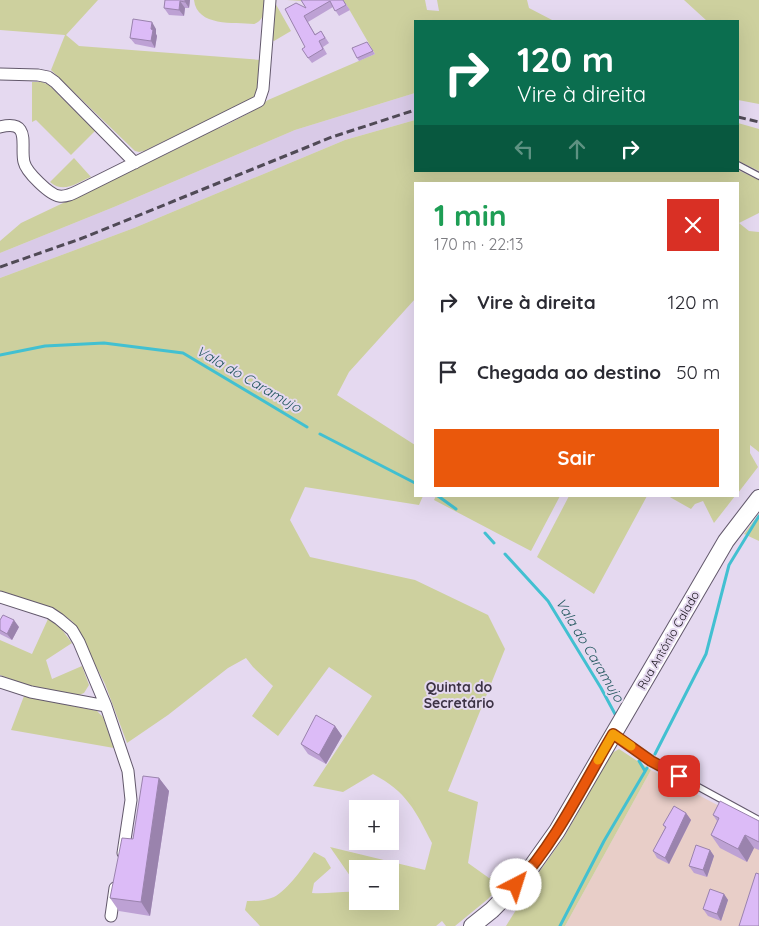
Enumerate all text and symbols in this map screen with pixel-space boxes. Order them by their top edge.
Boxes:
text: 120 m [517,37,614,81]
icon: right [434,40,499,105]
text: Vire à direita [517,80,646,108]
icon: left [510,135,538,163]
icon: ahead [563,135,591,163]
icon: right [616,135,644,163]
text: 1 min [434,196,507,234]
button: close [667,199,719,251]
text: 170 m · 22:13 [434,234,524,254]
icon: right [434,288,462,316]
text: Vire à direita [477,290,596,314]
text: 120 m [668,290,719,314]
water label: Vala do Caramujo [193,342,305,417]
icon: arrive [434,358,462,386]
text: Chegada ao destino [477,360,661,384]
text: 50 m [676,360,720,384]
button: Sair [434,429,719,487]
street label: Rua António Calado [634,588,702,692]
water label: Vala do Caramujo [552,595,628,706]
district label: Quinta do Secretário [424,678,495,712]
pin [658,755,700,797]
icon: arrive [665,762,693,790]
map controls [349,800,399,910]
button: + [349,800,399,850]
position arrow [489,858,541,910]
button: − [349,860,399,910]

